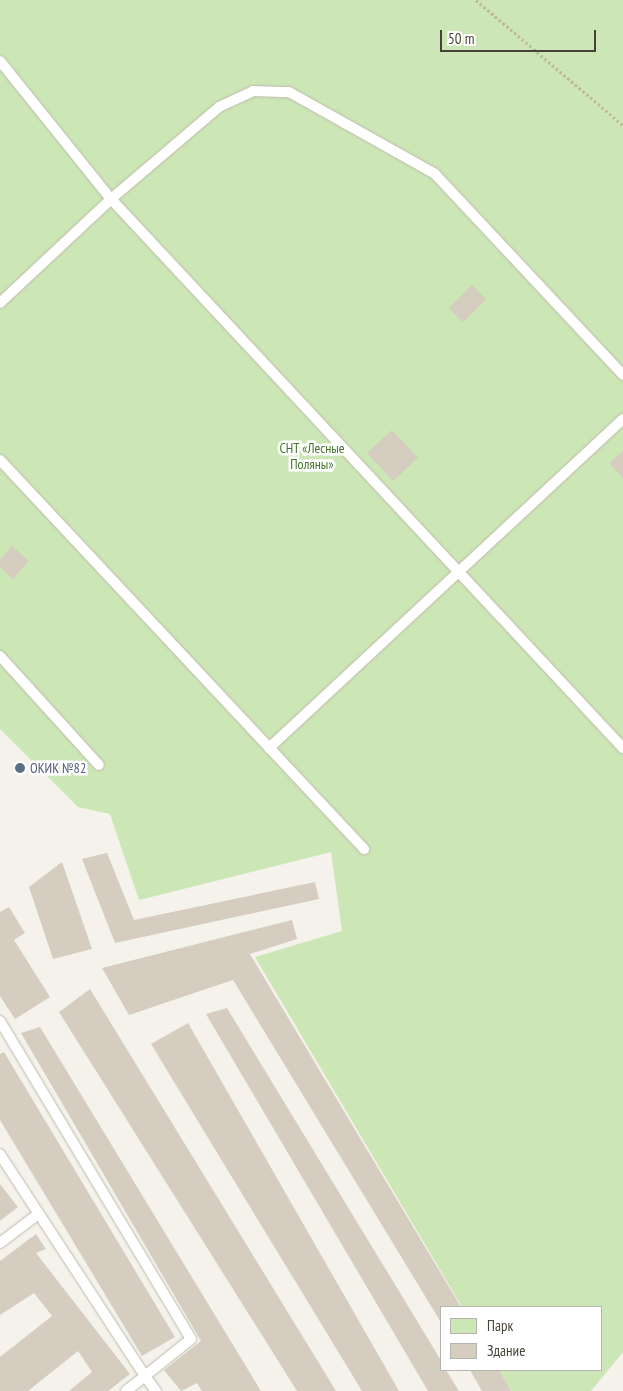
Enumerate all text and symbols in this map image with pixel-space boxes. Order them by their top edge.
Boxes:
scale bar [443,20,599,52]
text: 50 m [448,29,474,48]
park label: СНТ «Лесные Поляны» [279,440,345,472]
place label: ОКИК №82 [30,760,86,776]
marker: ОКИК №82 [14,762,26,774]
legend [440,1306,603,1371]
text: Парк [487,1316,513,1335]
text: Здание [487,1341,525,1360]

